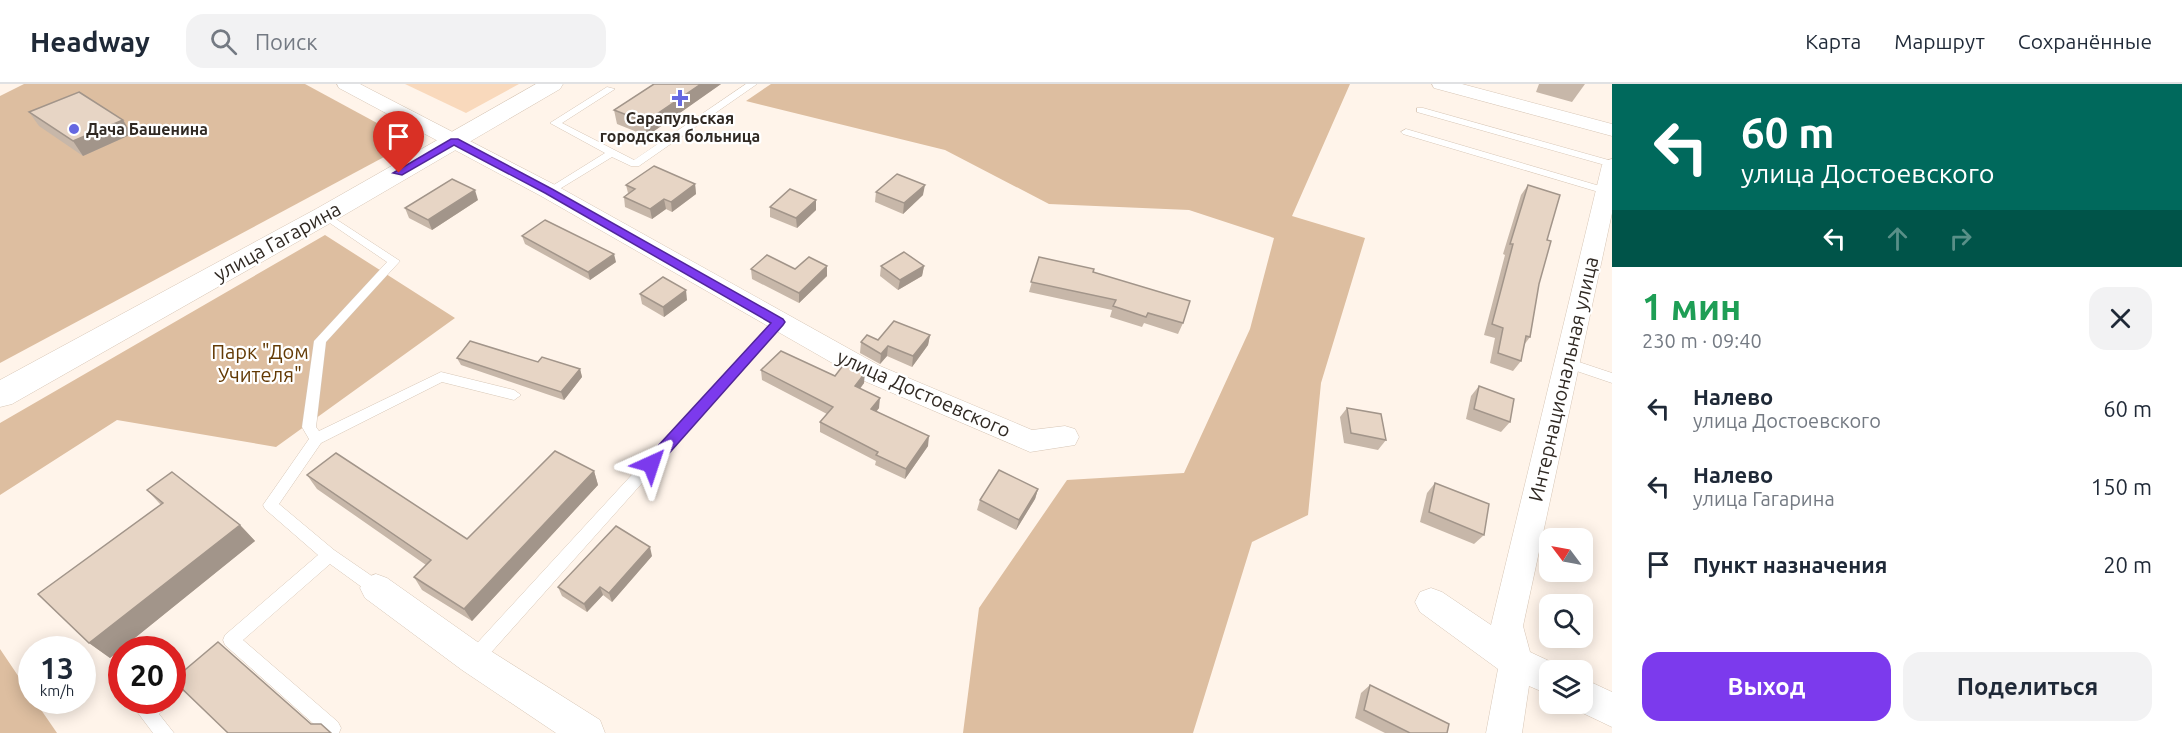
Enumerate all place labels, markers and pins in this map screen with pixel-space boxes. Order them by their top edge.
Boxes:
marker: Сарапульская городская больница [671,89,689,107]
place label: Сарапульская городская больница [600,109,760,145]
pin [373,111,424,173]
place label: Дача Башенина [86,120,208,138]
marker: Дача Башенина [67,122,81,136]

